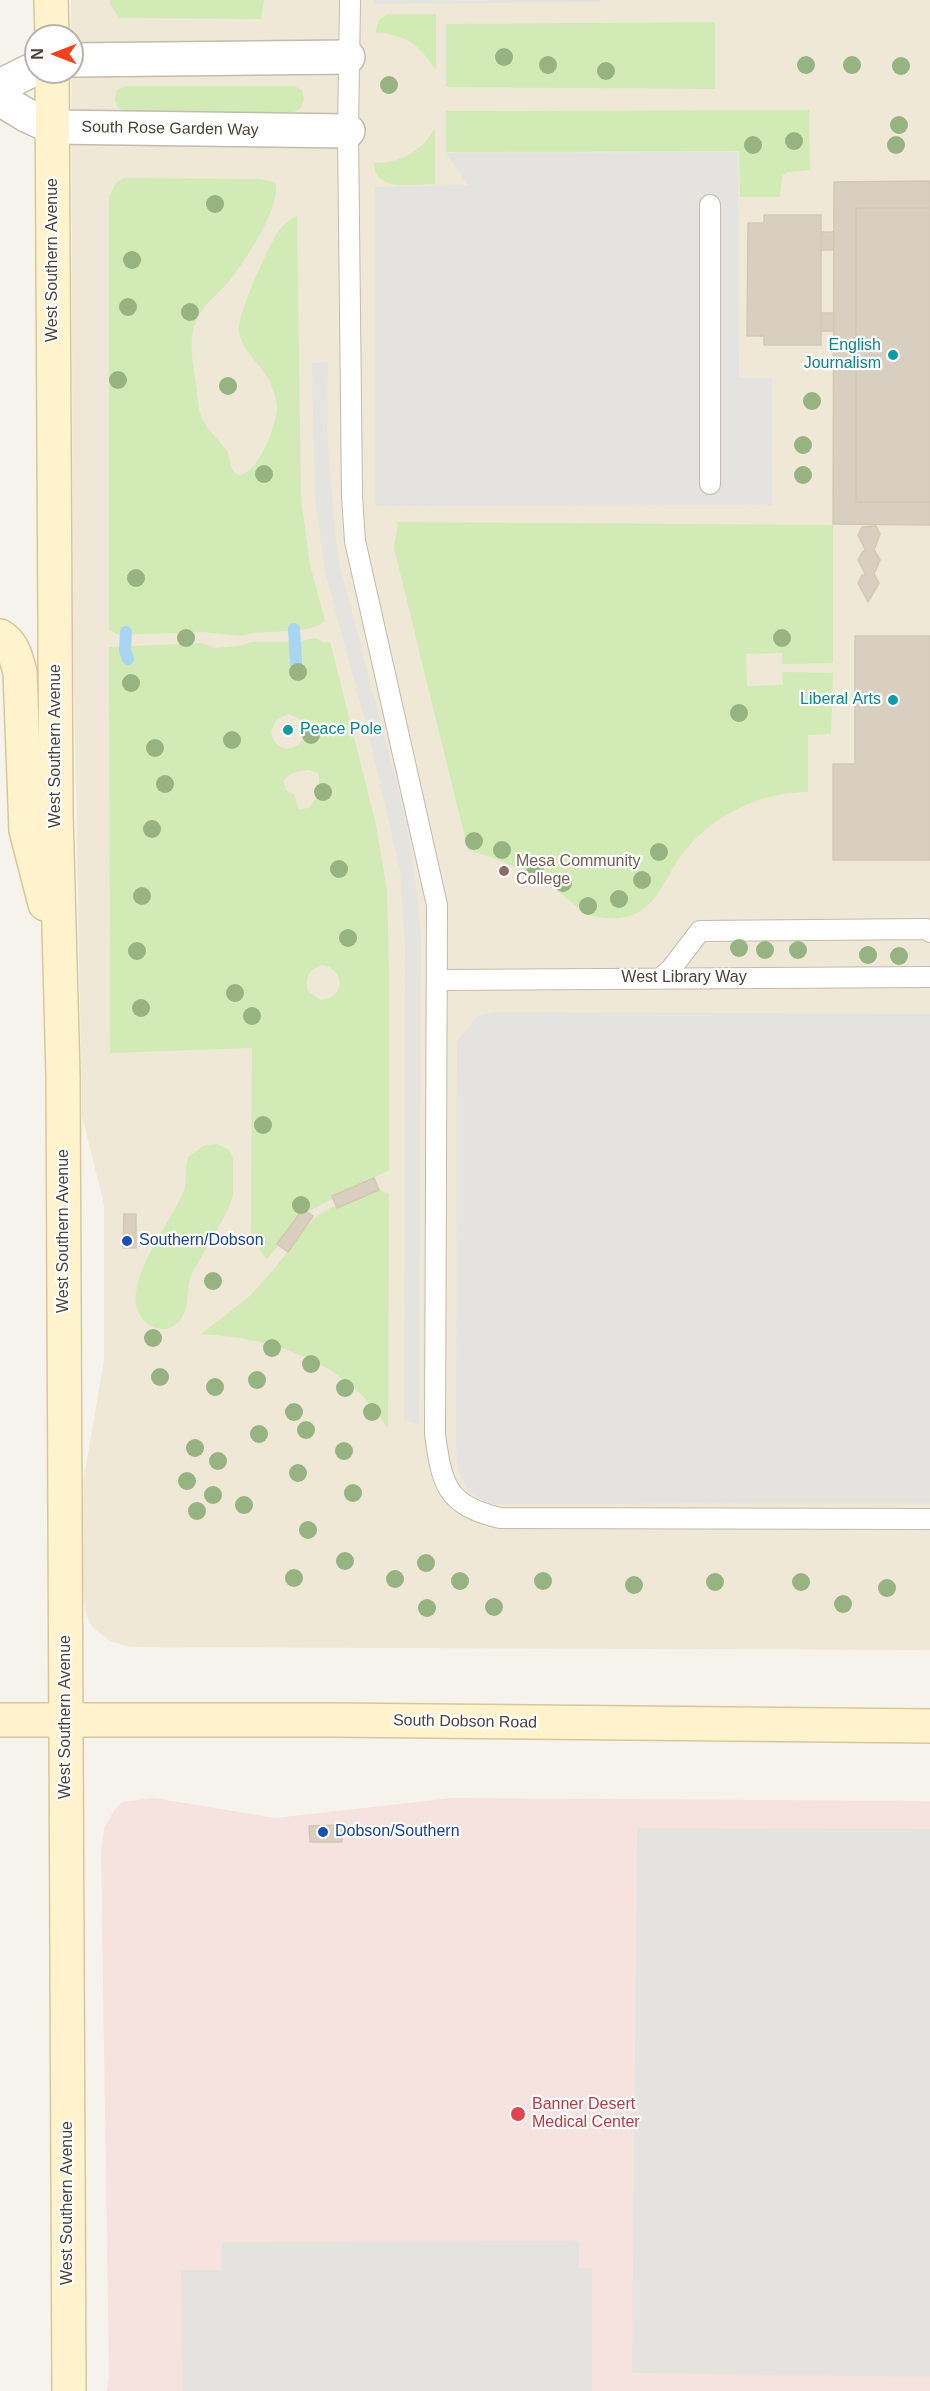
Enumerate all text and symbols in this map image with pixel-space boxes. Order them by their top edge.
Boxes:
north arrow [24,24,84,84]
text: N [29,48,46,60]
street label: South Rose Garden Way [81,118,259,140]
street label: West Southern Avenue [43,178,63,342]
place label: English Journalism [804,336,881,374]
marker: English Journalism [886,348,900,362]
street label: West Southern Avenue [46,664,66,828]
place label: Liberal Arts [800,690,881,710]
marker: Liberal Arts [886,693,900,707]
place label: Peace Pole [300,720,382,740]
marker: Peace Pole [281,723,295,737]
place label: Mesa Community College [516,852,640,890]
marker: Mesa Community College [497,864,511,878]
street label: West Library Way [621,968,747,988]
street label: West Southern Avenue [54,1149,74,1313]
place label: Southern/Dobson [139,1231,264,1251]
marker: Southern/Dobson [120,1234,134,1248]
street label: West Southern Avenue [56,1635,76,1799]
street label: South Dobson Road [393,1711,537,1733]
place label: Dobson/Southern [335,1822,460,1842]
marker: Dobson/Southern [316,1825,330,1839]
place label: Banner Desert Medical Center [532,2095,640,2133]
marker: Banner Desert Medical Center [509,2105,527,2123]
street label: West Southern Avenue [58,2121,78,2285]

